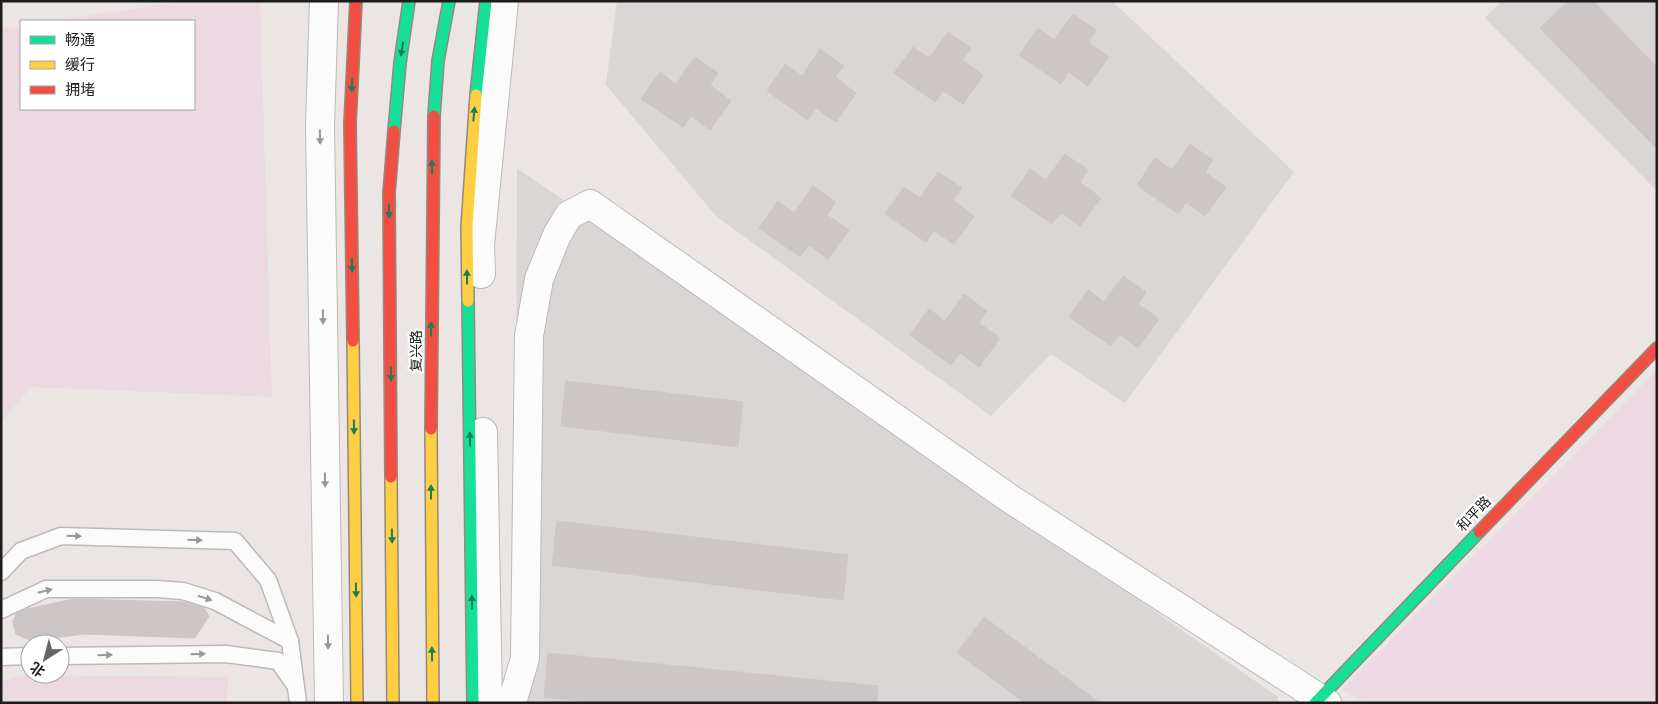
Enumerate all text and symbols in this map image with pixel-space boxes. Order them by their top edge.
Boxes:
legend [20,20,195,110]
text: 畅通 [65,31,95,49]
one-way arrow [397,42,405,58]
text: 缓行 [65,56,95,74]
one-way arrow [347,77,355,93]
text: 拥堵 [65,81,95,99]
one-way arrow [471,106,479,122]
one-way arrow [316,130,324,146]
one-way arrow [428,158,436,174]
one-way arrow [385,204,393,220]
one-way arrow [348,257,356,273]
one-way arrow [463,268,471,284]
one-way arrow [319,310,327,326]
one-way arrow [427,321,435,337]
street label: 复兴路 [408,330,425,372]
one-way arrow [387,366,395,382]
one-way arrow [350,420,358,436]
one-way arrow [465,431,473,447]
one-way arrow [322,472,330,488]
one-way arrow [427,483,435,499]
street label: 和平路 [1453,493,1495,535]
one-way arrow [388,529,396,545]
one-way arrow [66,533,82,541]
one-way arrow [187,536,203,544]
one-way arrow [352,582,360,598]
one-way arrow [38,587,53,595]
one-way arrow [468,593,476,609]
one-way arrow [197,594,212,602]
north arrow [20,634,70,684]
one-way arrow [324,635,332,651]
one-way arrow [428,646,436,662]
one-way arrow [190,650,206,658]
one-way arrow [97,651,113,659]
text: 北 [27,658,48,680]

